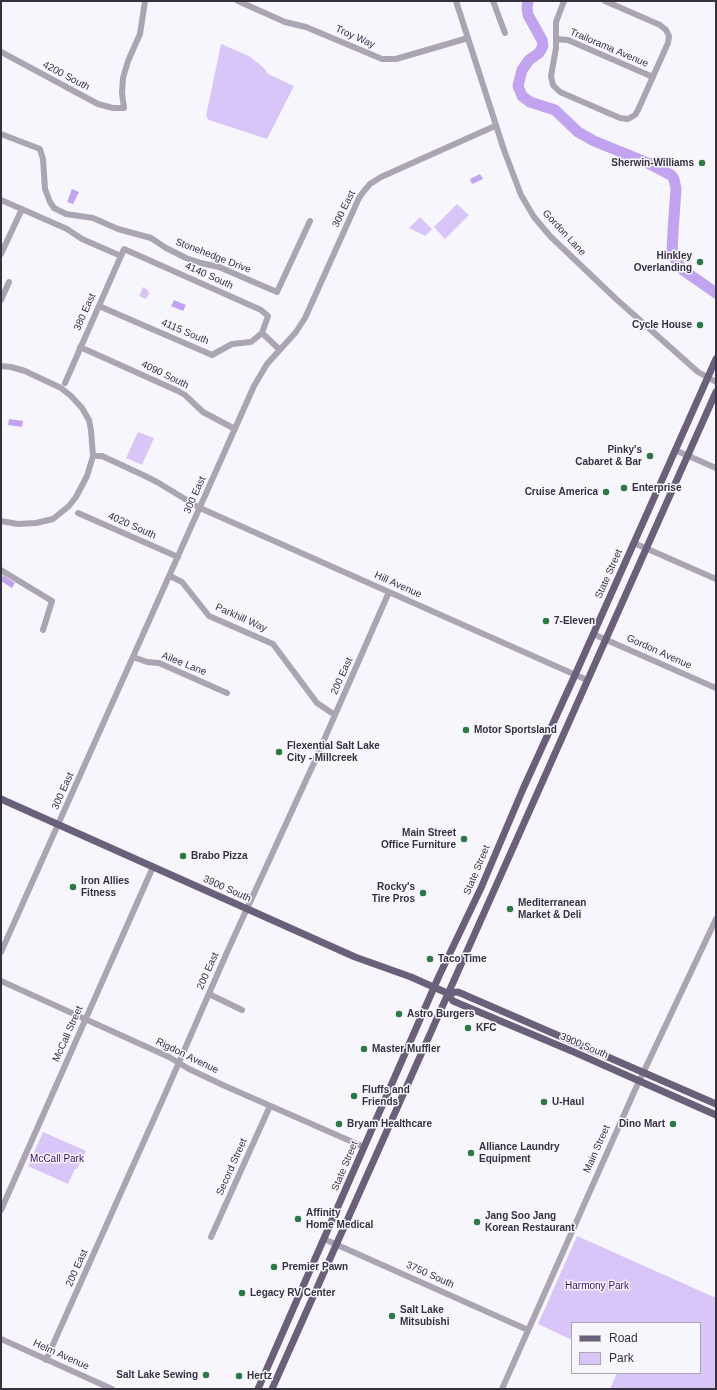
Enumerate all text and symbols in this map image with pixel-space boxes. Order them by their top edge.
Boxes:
street label: Troy Way [333,23,377,51]
street label: Trailorama Avenue [568,26,650,70]
street label: 4200 South [41,59,91,93]
place label: Sherwin-Williams [611,157,694,169]
marker: Sherwin-Williams [697,158,707,168]
street label: 300 East [330,189,358,229]
street label: Gordon Lane [540,208,588,258]
street label: Stonehedge Drive [173,236,253,276]
place label: Hinkley Overlanding [634,250,692,274]
marker: Hinkley Overlanding [695,257,705,267]
street label: 4140 South [183,260,235,292]
street label: 380 East [71,292,99,332]
street label: 4115 South [159,317,211,347]
place label: Cycle House [632,319,692,331]
marker: Cycle House [695,320,705,330]
street label: 4090 South [139,358,191,392]
place label: Pinky's Cabaret & Bar [575,444,642,468]
marker: Pinky's Cabaret & Bar [645,451,655,461]
street label: 300 East [181,475,209,515]
place label: Enterprise [632,482,681,494]
marker: Enterprise [619,483,629,493]
place label: Cruise America [525,486,598,498]
marker: Cruise America [601,487,611,497]
street label: 4020 South [106,510,158,542]
street label: State Street [593,547,625,601]
street label: Hill Avenue [373,569,423,601]
street label: Parkhill Way [213,601,269,635]
place label: 7-Eleven [554,615,595,627]
marker: 7-Eleven [541,616,551,626]
street label: Gordon Avenue [625,632,693,672]
street label: Ailee Lane [160,650,208,678]
street label: 200 East [328,656,356,696]
place label: Motor Sportsland [474,724,557,736]
marker: Motor Sportsland [461,725,471,735]
place label: Flexential Salt Lake City - Millcreek [287,740,380,764]
marker: Flexential Salt Lake City - Millcreek [274,747,284,757]
street label: 300 East [49,771,77,811]
place label: Main Street Office Furniture [381,827,456,850]
marker: Main Street Office Furniture [459,834,469,844]
street label: State Street [461,843,493,897]
place label: Brabo Pizza [191,850,248,862]
marker: Brabo Pizza [178,851,188,861]
street label: 3900 South [201,873,253,905]
place label: Iron Allies Fitness [81,875,129,898]
place label: Rocky's Tire Pros [372,881,415,904]
marker: Iron Allies Fitness [68,882,78,892]
marker: Rocky's Tire Pros [418,888,428,898]
place label: Mediterranean Market & Deli [518,897,586,920]
marker: Mediterranean Market & Deli [505,904,515,914]
street label: 200 East [194,951,222,991]
place label: Taco Time [438,953,487,965]
marker: Taco Time [425,954,435,964]
street label: McCall Street [50,1004,86,1064]
place label: Astro Burgers [407,1008,474,1020]
marker: Astro Burgers [394,1009,404,1019]
place label: KFC [476,1022,497,1034]
marker: KFC [463,1023,473,1033]
street label: 3900 South [558,1030,610,1062]
street label: Rigdon Avenue [154,1036,220,1076]
place label: Master Muffler [372,1043,440,1055]
marker: Master Muffler [359,1044,369,1054]
place label: Fluffs and Friends [362,1084,410,1108]
marker: Fluffs and Friends [349,1091,359,1101]
place label: U-Haul [552,1096,584,1108]
marker: U-Haul [539,1097,549,1107]
place label: Bryam Healthcare [347,1118,432,1130]
place label: Dino Mart [619,1118,665,1130]
marker: Bryam Healthcare [334,1119,344,1129]
marker: Dino Mart [668,1119,678,1129]
street label: Main Street [581,1123,613,1175]
street label: Secord Street [214,1137,250,1197]
street label: State Street [329,1139,361,1193]
place label: Alliance Laundry Equipment [479,1141,560,1164]
marker: Alliance Laundry Equipment [466,1148,476,1158]
park label: McCall Park [30,1153,84,1165]
place label: Affinity Home Medical [306,1207,373,1230]
place label: Jang Soo Jang Korean Restaurant [485,1210,574,1234]
marker: Affinity Home Medical [293,1214,303,1224]
marker: Jang Soo Jang Korean Restaurant [472,1217,482,1227]
street label: 200 East [63,1248,91,1288]
street label: 3750 South [404,1259,456,1291]
place label: Premier Pawn [282,1261,348,1273]
marker: Premier Pawn [269,1262,279,1272]
park label: Harmony Park [565,1280,629,1292]
place label: Legacy RV Center [250,1287,335,1299]
marker: Legacy RV Center [237,1288,247,1298]
place label: Salt Lake Mitsubishi [400,1304,449,1328]
marker: Salt Lake Mitsubishi [387,1311,397,1321]
legend [571,1322,701,1374]
text: Road [609,1331,638,1345]
street label: Helm Avenue [31,1337,91,1373]
text: Park [609,1351,634,1365]
place label: Salt Lake Sewing [116,1369,198,1381]
marker: Salt Lake Sewing [201,1370,211,1380]
place label: Hertz [247,1370,272,1382]
marker: Hertz [234,1371,244,1381]

